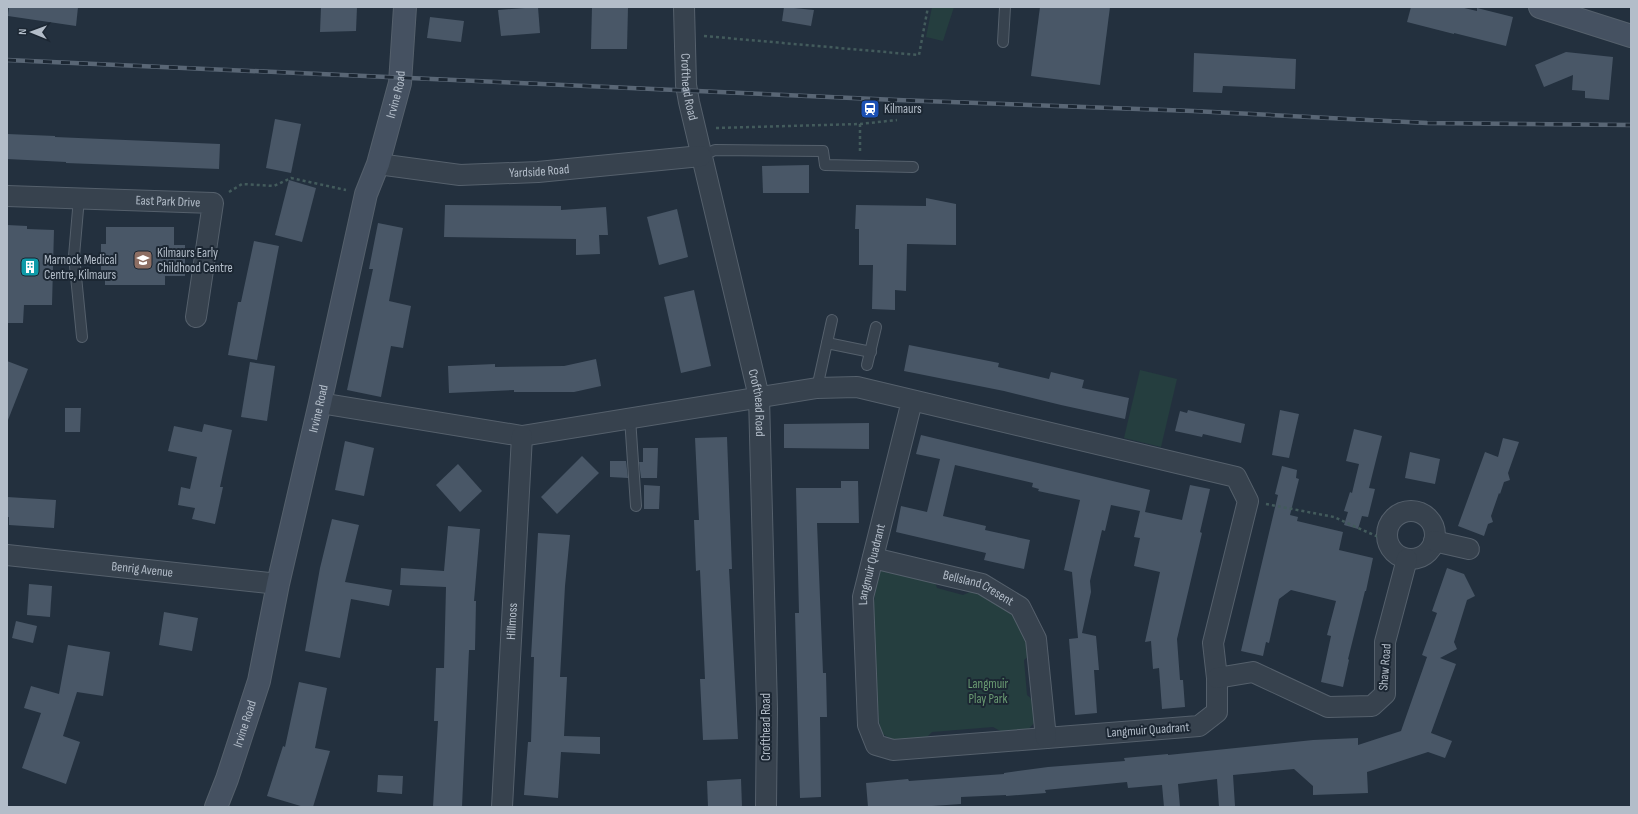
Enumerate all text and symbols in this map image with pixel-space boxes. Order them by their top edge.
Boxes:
north arrow [12,12,52,52]
text: N [16,29,29,35]
street label: Crofthead Road [677,53,701,122]
street label: Irvine Road [383,70,409,120]
station icon: Kilmaurs [859,98,881,120]
place label: Kilmaurs [884,101,922,117]
street label: Yardside Road [509,161,570,181]
street label: East Park Drive [135,192,201,211]
place label: Kilmaurs Early Childhood Centre [157,245,233,276]
school or university icon: Kilmaurs Early Childhood Centre [132,249,154,271]
place label: Marnock Medical Centre, Kilmaurs [44,252,117,283]
building icon: Marnock Medical Centre, Kilmaurs [19,256,41,278]
street label: Crofthead Road [745,367,768,437]
street label: Irvine Road [305,383,332,434]
street label: Langmuir Quadrant [855,522,889,605]
street label: Benrig Avenue [111,558,174,581]
street label: Bellsland Cresent [941,567,1017,609]
street label: Hillmoss [503,602,521,640]
street label: Shaw Road [1375,643,1395,691]
park label: Langmuir Play Park [968,676,1009,707]
street label: Crofthead Road [758,693,774,761]
street label: Irvine Road [230,698,260,749]
street label: Langmuir Quadrant [1106,719,1190,741]

